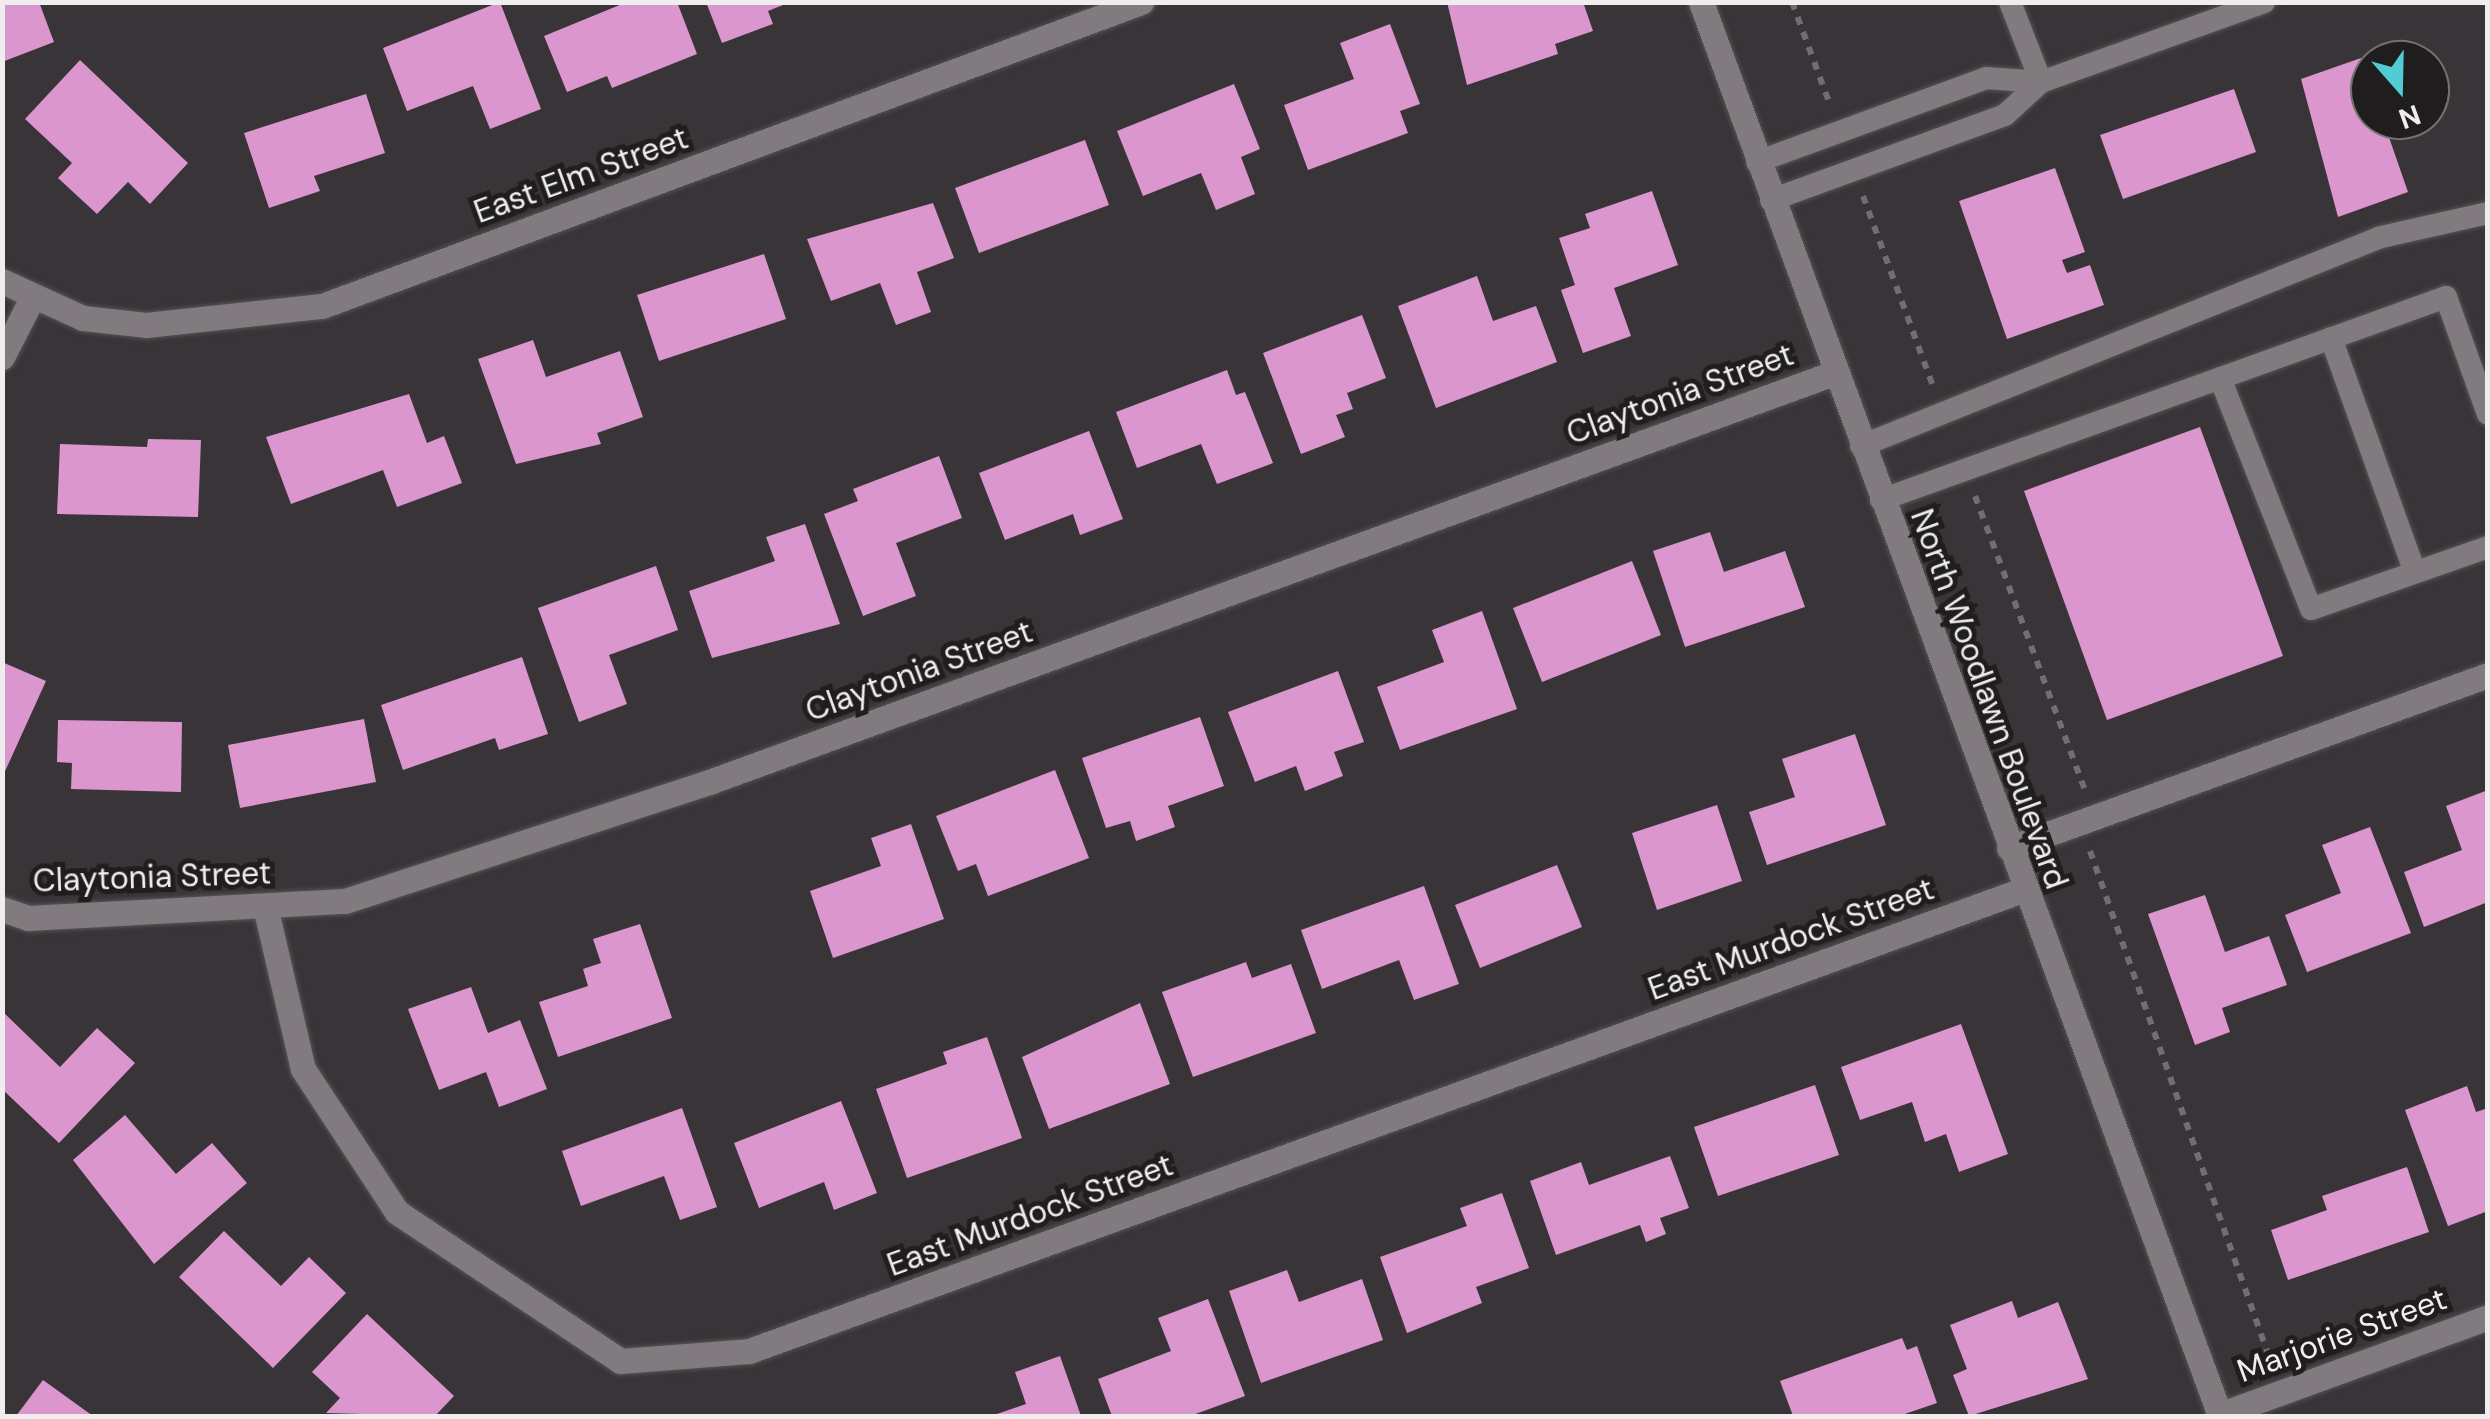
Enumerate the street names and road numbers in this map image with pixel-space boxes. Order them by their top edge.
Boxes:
street label: East Elm Street [469,119,693,231]
street label: Claytonia Street [1561,335,1799,453]
street label: North Woodlawn Boulevard [1902,504,2076,894]
street label: Claytonia Street [800,612,1038,730]
street label: Claytonia Street [32,854,272,900]
street label: East Murdock Street [1643,869,1939,1009]
street label: East Murdock Street [882,1145,1178,1285]
street label: Marjorie Street [2232,1279,2452,1391]

